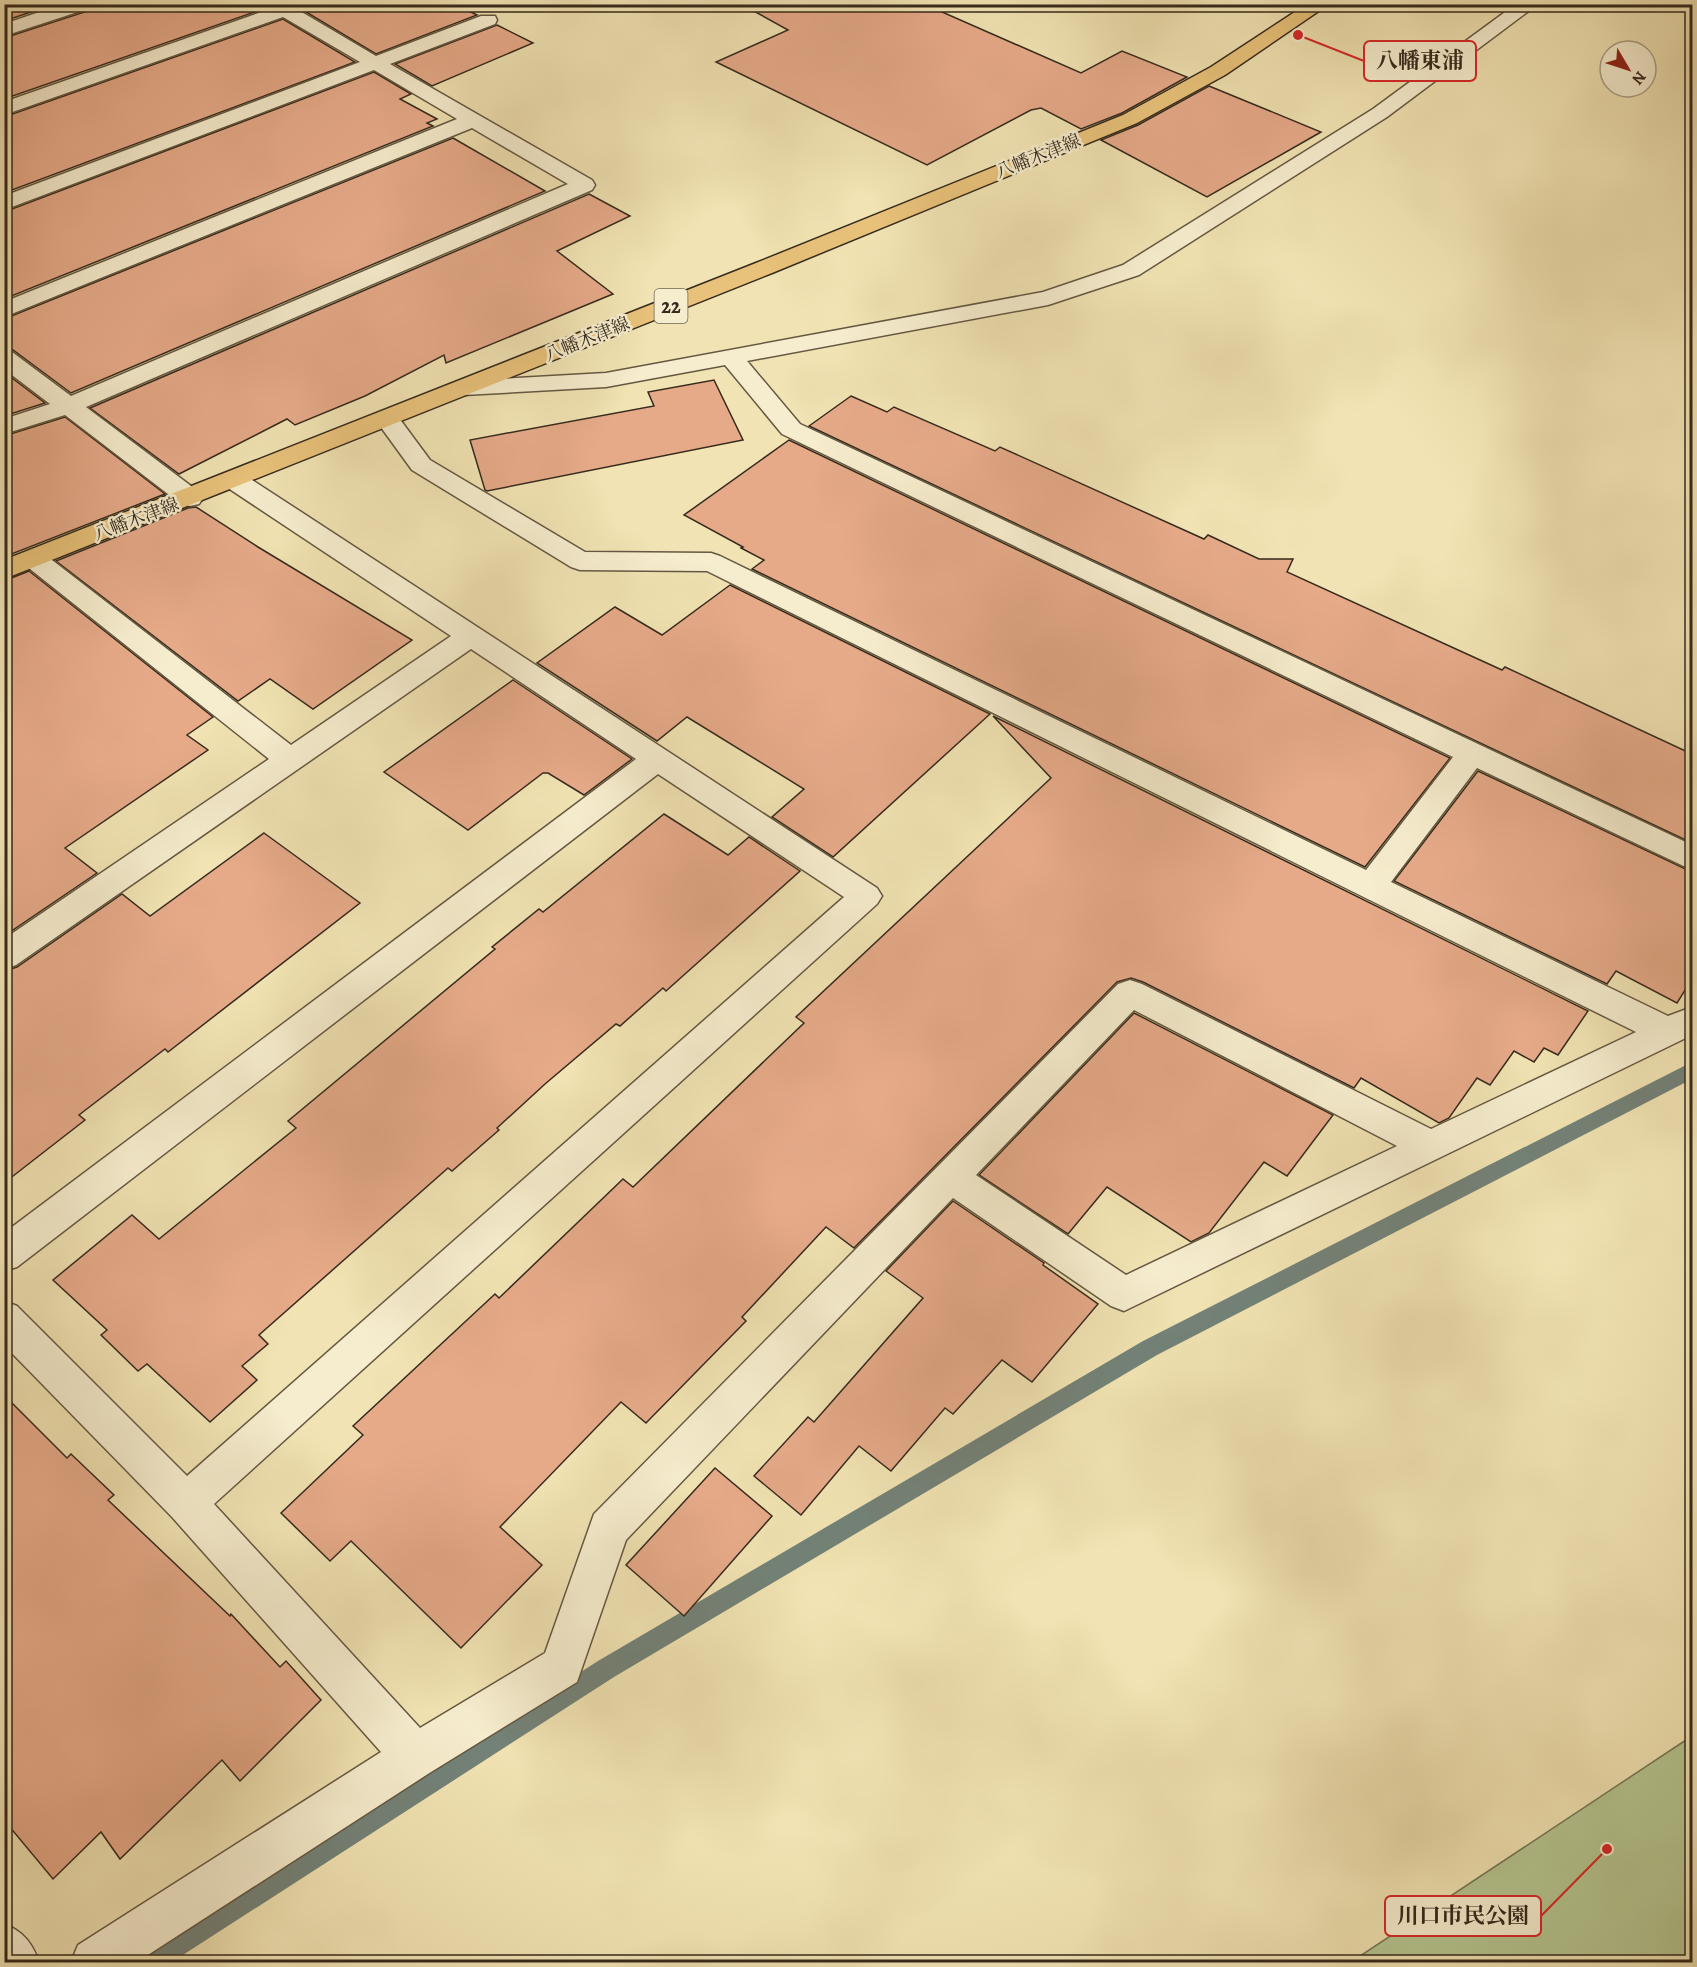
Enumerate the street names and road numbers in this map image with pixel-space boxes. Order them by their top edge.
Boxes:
street label: 八幡木津線 [992,128,1084,184]
road number: 22 [654,289,688,323]
street label: 八幡木津線 [541,311,633,367]
street label: 八幡木津線 [90,492,182,546]

